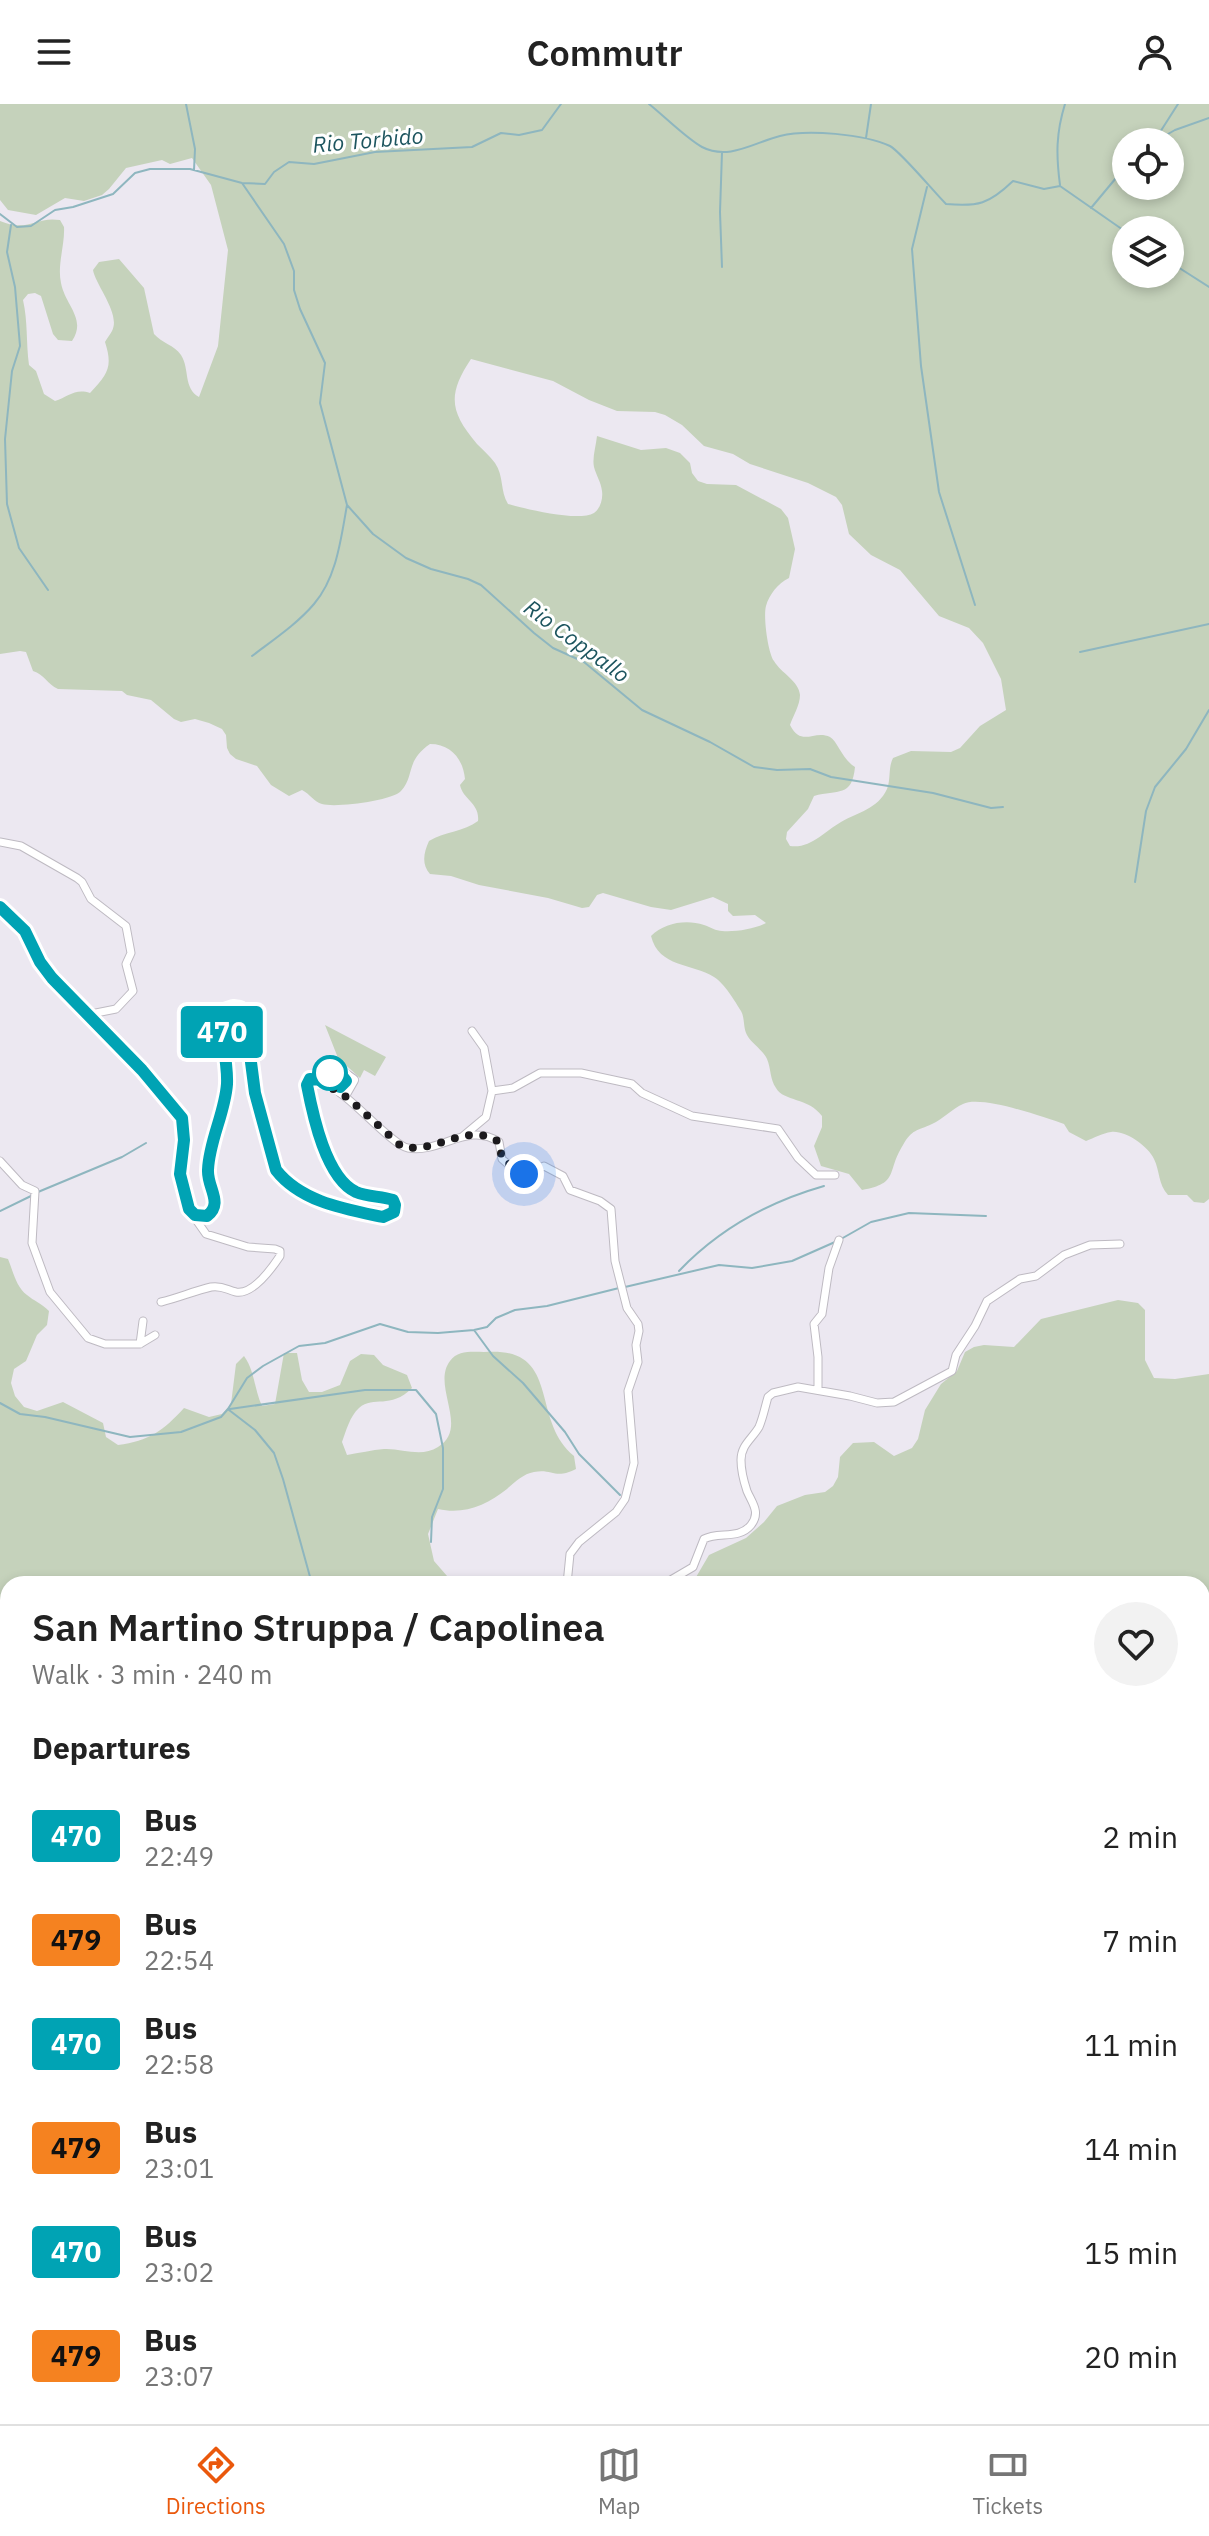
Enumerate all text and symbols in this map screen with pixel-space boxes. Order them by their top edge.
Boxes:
text: Commutr [526,29,683,76]
icon: menu [32,30,76,74]
icon: person [1133,30,1177,74]
water label: Rio Torbido [311,120,425,159]
map controls [1112,128,1184,288]
button: locate [1112,128,1184,200]
button: layers [1112,216,1184,288]
water label: Rio Coppallo [519,592,636,689]
line badge: 470 [176,1006,268,1058]
text: 470 [197,1013,247,1050]
unlabelled marker [313,1056,347,1090]
your location [504,1154,544,1194]
text: San Martino Struppa / Capolinea [32,1602,605,1651]
button: heart [1094,1602,1178,1686]
text: Walk · 3 min · 240 m [32,1657,272,1691]
text: Departures [32,1728,191,1767]
text: Bus [144,1800,197,1839]
text: 470 [51,1817,101,1854]
text: 2 min [1102,1817,1178,1856]
text: 22:49 [144,1839,214,1873]
text: Bus [144,1904,197,1943]
text: 479 [51,1921,101,1958]
text: 7 min [1102,1921,1178,1960]
text: 22:54 [144,1943,214,1977]
text: Bus [144,2008,197,2047]
text: 470 [51,2025,101,2062]
text: 11 min [1084,2025,1178,2064]
text: 22:58 [144,2047,214,2081]
text: Bus [144,2112,197,2151]
text: 479 [51,2129,101,2166]
text: 14 min [1084,2129,1178,2168]
text: 23:01 [144,2151,214,2185]
text: Bus [144,2216,197,2255]
text: 470 [51,2233,101,2270]
text: 15 min [1084,2233,1178,2272]
text: 23:02 [144,2255,214,2289]
text: Bus [144,2320,197,2359]
text: 479 [51,2337,101,2374]
text: 20 min [1084,2337,1178,2376]
text: 23:07 [144,2359,214,2393]
tab: Directions [166,2443,266,2520]
tab: Map [597,2443,641,2520]
tab: Tickets [972,2443,1043,2520]

